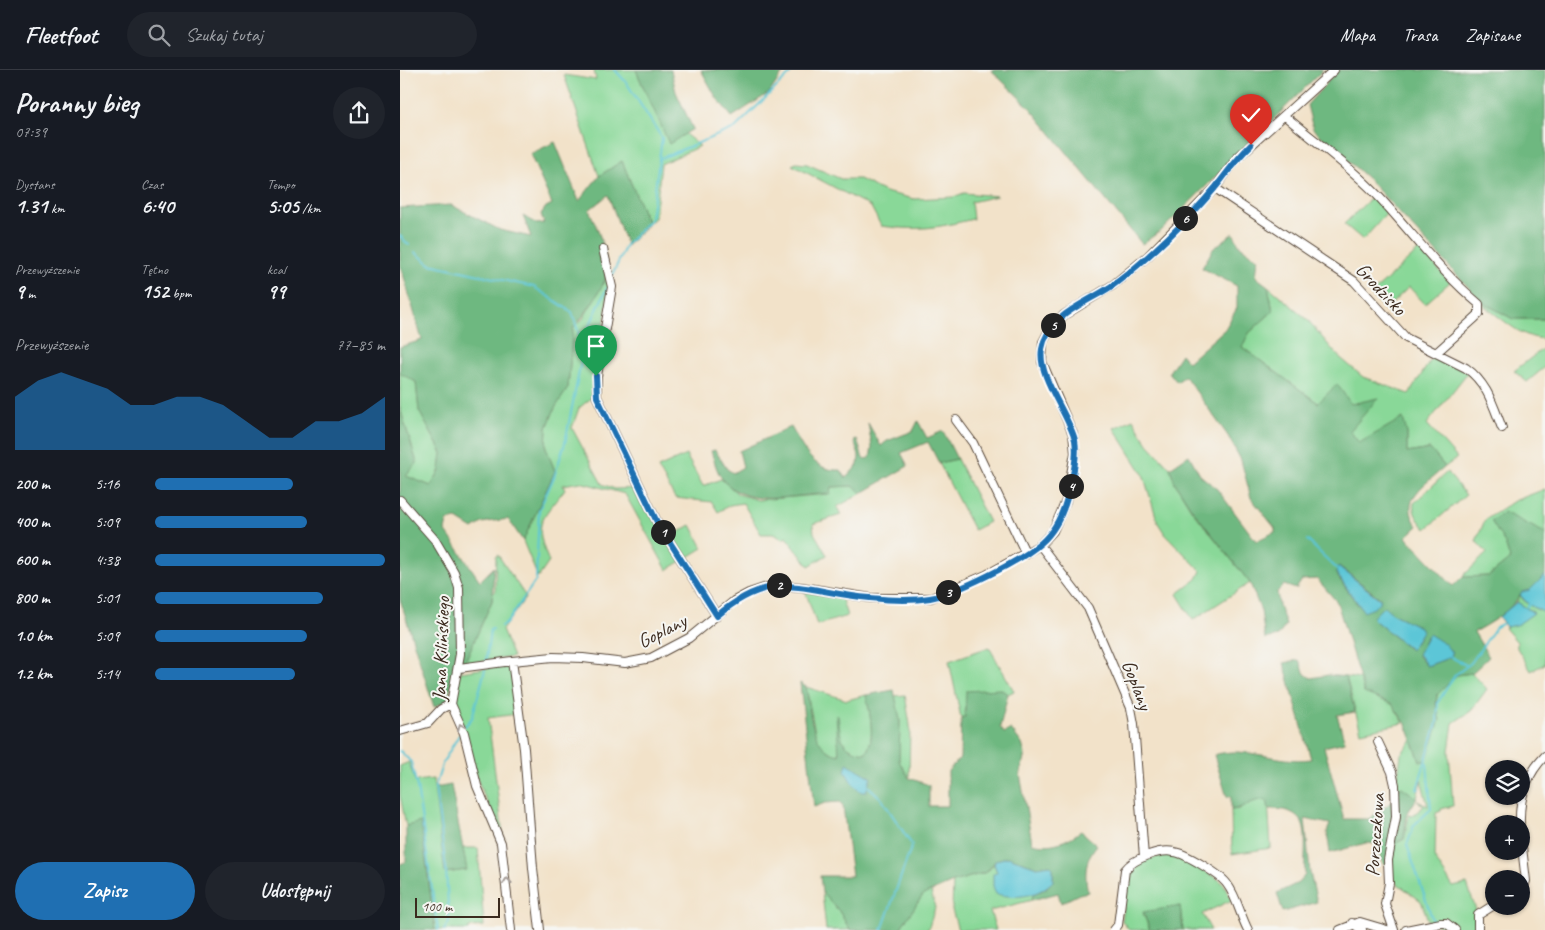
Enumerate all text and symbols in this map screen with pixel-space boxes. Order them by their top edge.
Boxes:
search box [127,12,477,57]
text: Fleetfoot [25,20,97,50]
icon: search [145,21,173,49]
text: Szukaj tutaj [185,23,263,47]
text: Mapa [1340,24,1375,46]
text: Trasa [1403,24,1437,46]
text: Zapisane [1465,24,1520,46]
text: Poranny bieg [15,85,138,120]
button: share [333,87,385,139]
pin [1230,94,1272,145]
icon: check [1237,101,1265,129]
text: 07:39 [15,122,47,142]
text: Dystans [15,176,55,193]
text: Czas [141,176,163,193]
text: Tempo [267,176,295,193]
text: 1.31 [15,193,48,219]
text: 6:40 [141,193,174,219]
text: 5:05 [267,193,299,219]
text: km [48,200,65,217]
text: /km [299,200,321,217]
pin: 6 [1172,206,1198,230]
text: 6 [1182,210,1189,227]
street label: Grodzisko [1350,257,1412,321]
text: Przewyższenie [15,261,79,278]
text: Tętno [141,261,168,278]
text: kcal [267,261,286,278]
text: 9 [15,278,24,304]
text: 152 [141,278,169,304]
text: 99 [267,278,285,304]
text: m [24,285,35,302]
text: bpm [169,285,192,302]
pin: 5 [1040,312,1066,338]
text: 5 [1050,317,1057,334]
pin [575,325,617,376]
icon: arrive [582,332,610,360]
text: Przewyższenie [15,335,88,355]
text: 77–85 m [336,335,385,355]
text: 200 m [15,474,50,494]
text: 5:16 [95,474,120,494]
pin: 4 [1058,474,1084,498]
text: 4 [1068,478,1075,495]
text: 400 m [15,512,50,532]
text: 5:09 [95,512,120,532]
pin: 1 [650,520,676,544]
text: 1 [660,524,667,541]
text: 600 m [15,550,50,570]
text: 4:38 [95,550,120,570]
pin: 2 [766,572,792,598]
text: 2 [776,577,783,594]
pin: 3 [936,580,960,604]
text: 3 [945,584,952,601]
text: 800 m [15,588,50,608]
text: 5:01 [95,588,120,608]
street label: Jana Kilińskiego [427,595,455,703]
street label: Goplany [633,607,693,654]
text: 1.0 km [15,626,52,646]
text: 5:09 [95,626,120,646]
street label: Goplany [1116,656,1159,716]
text: 1.2 km [15,664,52,684]
text: 5:14 [95,664,120,684]
one-way arrow [457,723,467,732]
map controls [1485,760,1530,915]
button: layers [1485,760,1530,805]
street label: Porzeczkowa [1360,792,1390,877]
button: + [1485,815,1530,860]
button: Zapisz [15,862,195,920]
button: Udostępnij [205,862,385,920]
button: − [1485,870,1530,915]
one-way arrow [502,877,513,885]
scale bar [415,895,500,918]
text: 100 m [422,898,452,915]

